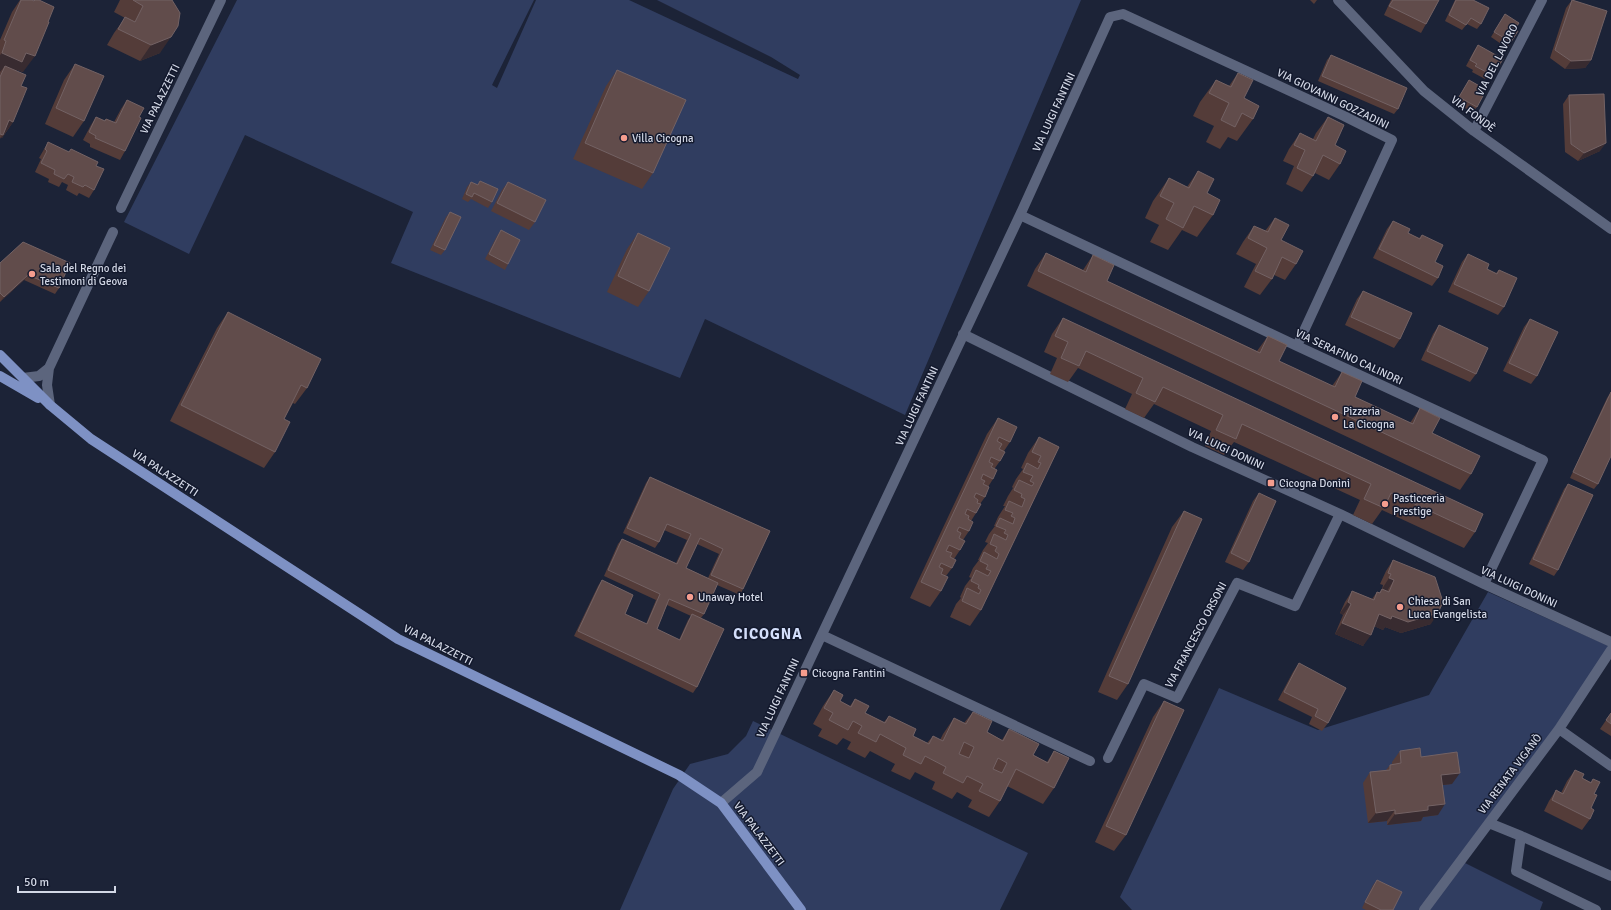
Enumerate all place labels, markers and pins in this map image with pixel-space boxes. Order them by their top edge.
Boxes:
place label: Villa Cicogna [632,132,694,145]
marker: Villa Cicogna [619,133,629,143]
place label: Sala del Regno dei Testimoni di Geova [40,262,128,288]
marker: Sala del Regno dei Testimoni di Geova [27,269,37,279]
place label: Pizzeria La Cicogna [1343,405,1395,431]
marker: Pizzeria La Cicogna [1330,412,1340,422]
place label: Cicogna Donini [1279,477,1350,490]
marker: Cicogna Donini [1266,478,1276,488]
place label: Pasticceria Prestige [1393,492,1445,518]
marker: Pasticceria Prestige [1380,499,1390,509]
place label: Unaway Hotel [698,591,763,604]
marker: Unaway Hotel [685,592,695,602]
place label: Chiesa di San Luca Evangelista [1408,595,1487,621]
marker: Chiesa di San Luca Evangelista [1395,602,1405,612]
place label: Cicogna Fantini [812,667,885,680]
marker: Cicogna Fantini [799,668,809,678]

